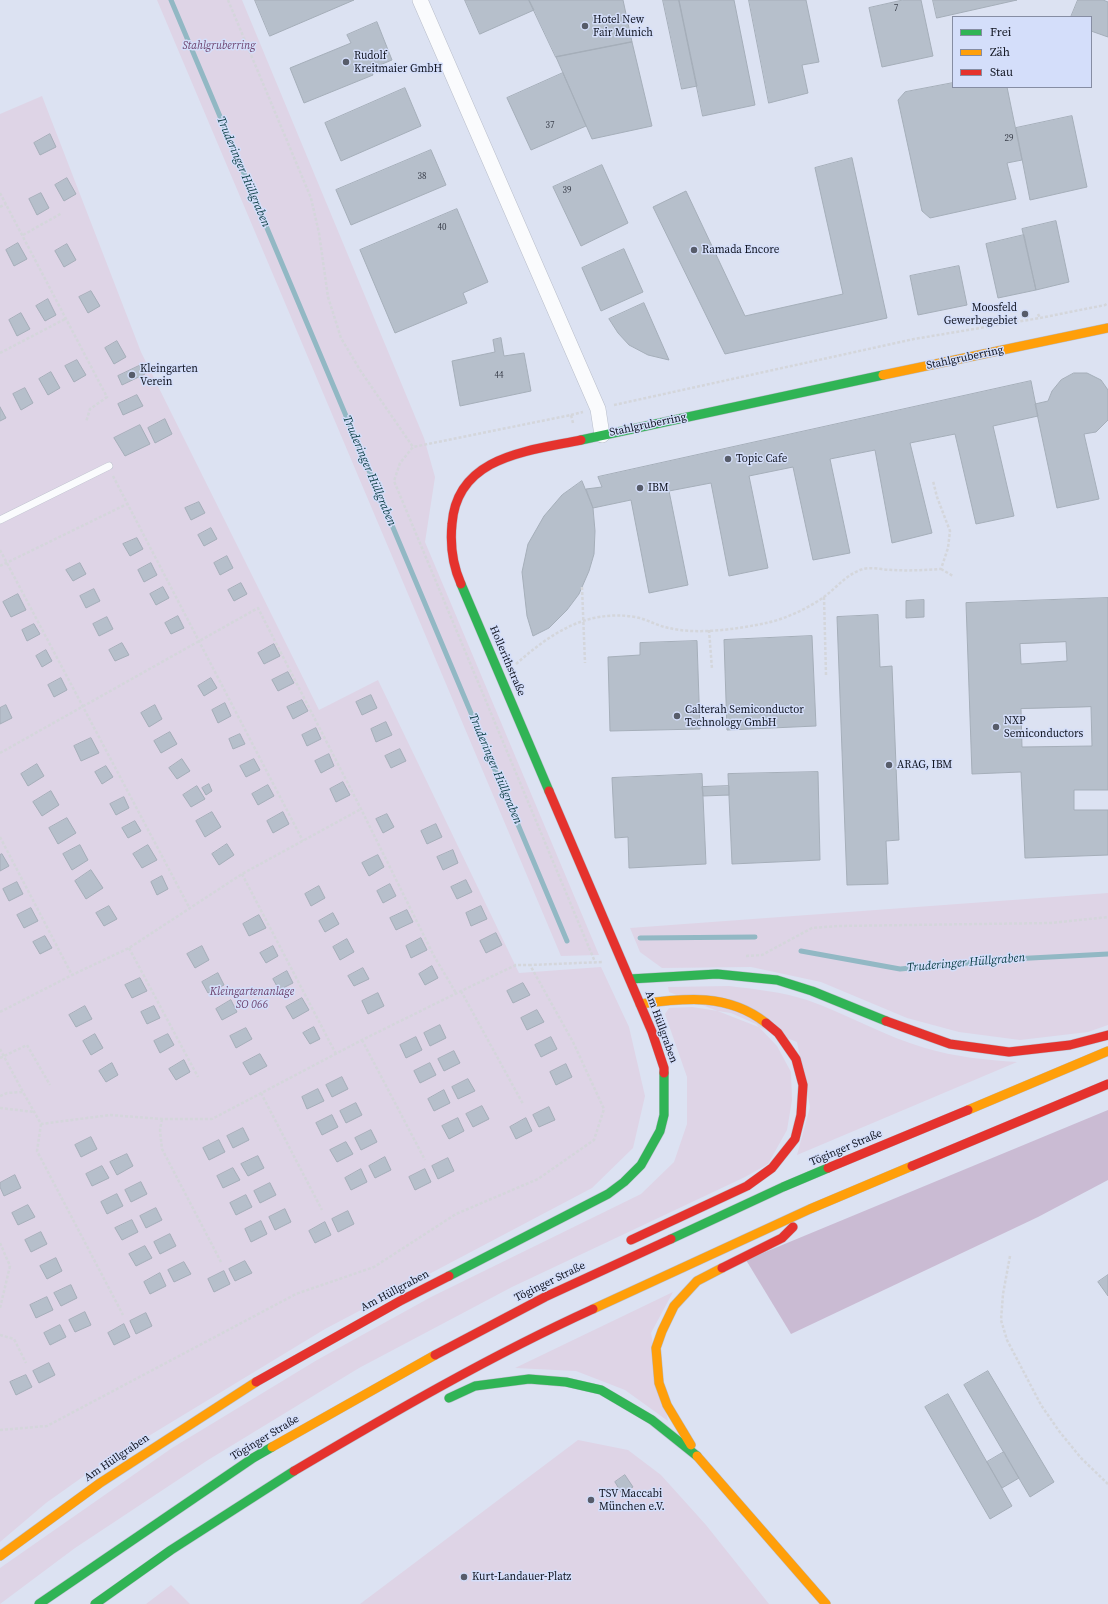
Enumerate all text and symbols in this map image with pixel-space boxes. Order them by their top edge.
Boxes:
house number: 7 [894,4,898,14]
place label: Hotel New Fair Munich [593,13,653,39]
legend [952,16,1092,88]
marker: Hotel New Fair Munich [580,21,590,31]
text: Frei [990,24,1011,40]
park label: Stahlgruberring [182,39,256,53]
text: Zäh [990,44,1010,60]
place label: Rudolf Kreitmaier GmbH [354,49,442,75]
marker: Rudolf Kreitmaier GmbH [341,57,351,67]
text: Stau [990,64,1013,80]
water label: Truderinger Hüllgraben [213,115,273,229]
house number: 37 [546,121,554,131]
house number: 29 [1005,134,1013,144]
house number: 38 [418,172,426,182]
house number: 39 [563,186,571,196]
house number: 40 [438,223,446,233]
place label: Ramada Encore [702,243,779,257]
marker: Ramada Encore [689,245,699,255]
place label: Moosfeld Gewerbegebiet [944,301,1017,327]
marker: Moosfeld Gewerbegebiet [1020,309,1030,319]
street label: Stahlgruberring [925,343,1005,373]
place label: Kleingarten Verein [140,362,198,388]
marker: Kleingarten Verein [127,370,137,380]
house number: 44 [495,371,503,381]
street label: Stahlgruberring [608,410,688,440]
water label: Truderinger Hüllgraben [339,414,399,528]
place label: Topic Cafe [736,452,787,466]
marker: Topic Cafe [723,454,733,464]
place label: IBM [648,481,669,495]
marker: IBM [635,483,645,493]
street label: Hollerithstraße [486,624,528,698]
place label: Calterah Semiconductor Technology GmbH [685,703,804,729]
marker: Calterah Semiconductor Technology GmbH [672,711,682,721]
water label: Truderinger Hüllgraben [465,712,525,826]
place label: NXP Semiconductors [1004,714,1083,740]
marker: NXP Semiconductors [991,722,1001,732]
place label: ARAG, IBM [897,758,952,772]
marker: ARAG, IBM [884,760,894,770]
water label: Truderinger Hüllgraben [906,951,1026,975]
park label: Kleingartenanlage SO 066 [210,985,294,1011]
street label: Am Hüllgraben [642,989,680,1065]
street label: Töginger Straße [808,1127,884,1169]
street label: Töginger Straße [512,1259,588,1305]
street label: Am Hüllgraben [359,1267,431,1315]
street label: Töginger Straße [228,1412,302,1464]
street label: Am Hüllgraben [82,1431,152,1485]
place label: TSV Maccabi München e.V. [599,1487,665,1513]
marker: TSV Maccabi München e.V. [586,1495,596,1505]
place label: Kurt-Landauer-Platz [472,1570,571,1584]
marker: Kurt-Landauer-Platz [459,1572,469,1582]

